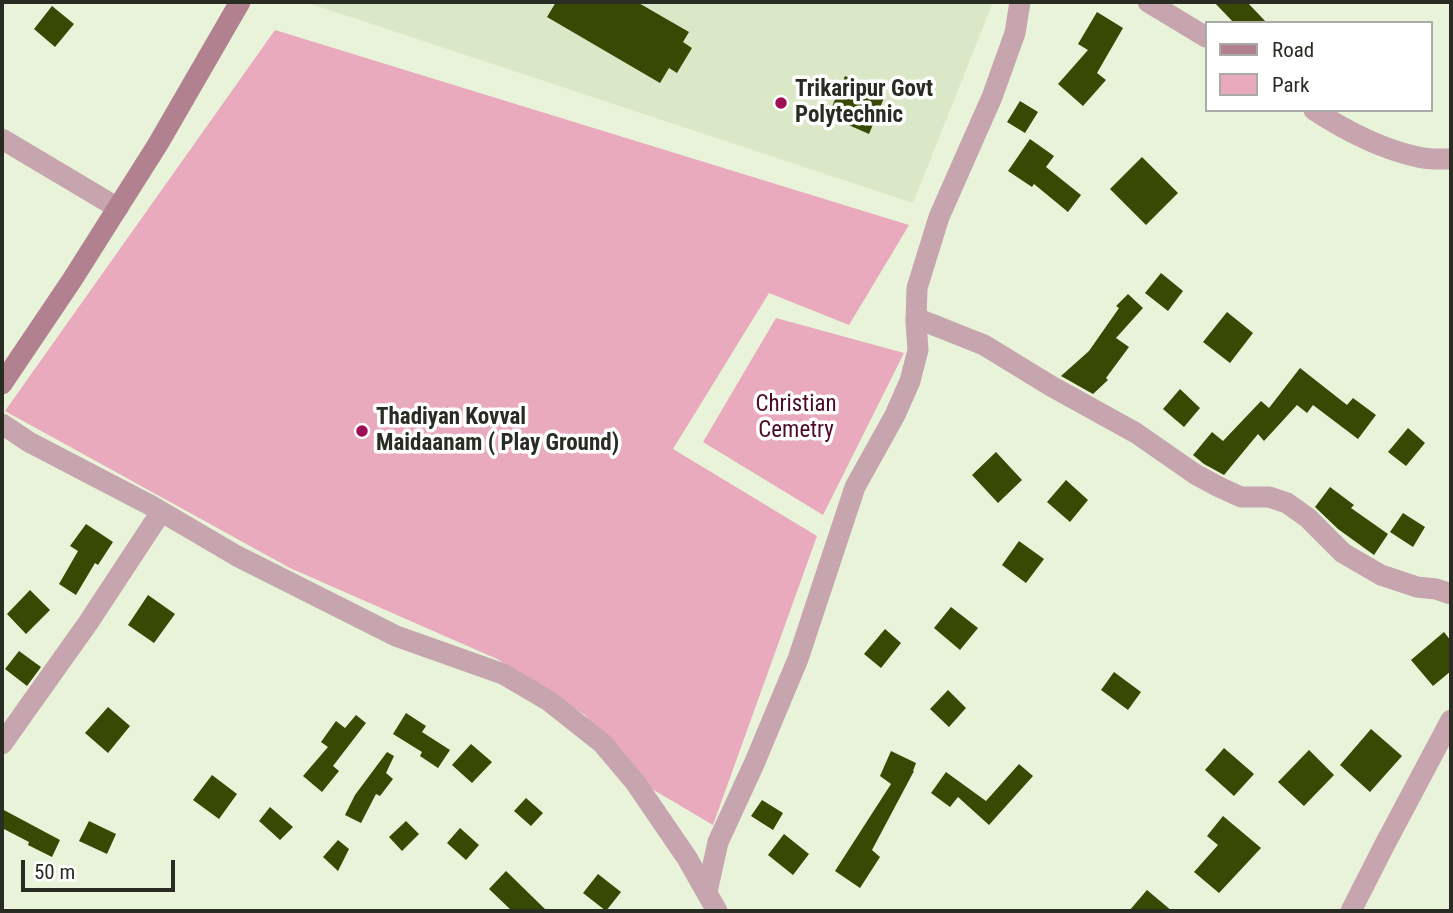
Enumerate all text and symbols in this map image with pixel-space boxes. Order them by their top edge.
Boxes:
legend [1204,21,1432,112]
text: Road [1272,38,1314,62]
text: Park [1272,73,1309,97]
place label: Trikaripur Govt Polytechnic [795,76,933,130]
marker: Trikaripur Govt Polytechnic [773,95,789,111]
park label: Christian Cemetry [755,391,837,445]
place label: Thadiyan Kovval Maidaanam ( Play Ground) [376,404,619,458]
marker: Thadiyan Kovval Maidaanam ( Play Ground) [354,423,370,439]
scale bar [24,846,178,890]
text: 50 m [34,860,75,884]

